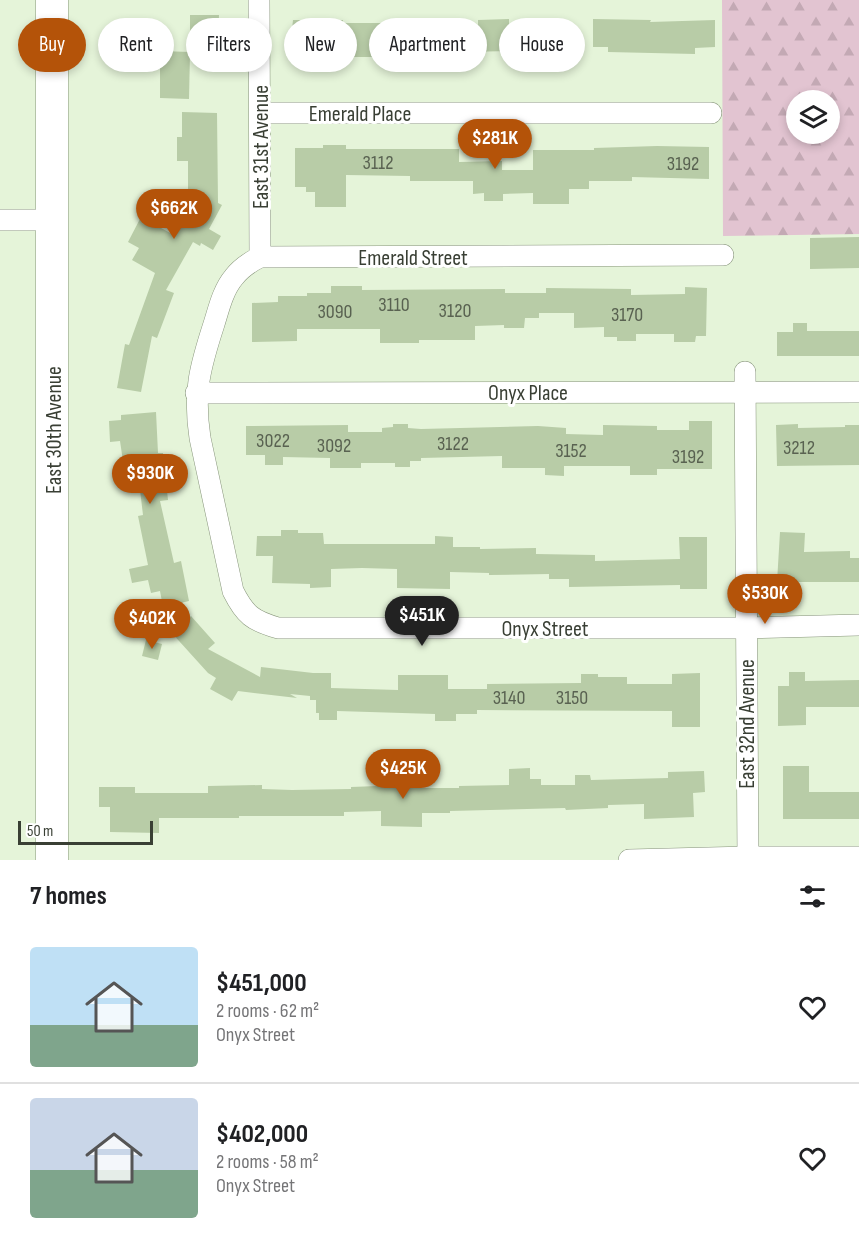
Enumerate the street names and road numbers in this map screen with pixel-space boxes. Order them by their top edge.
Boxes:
street label: East 31st Avenue [248,85,275,209]
street label: Emerald Place [309,101,411,128]
street label: Emerald Street [358,245,468,272]
street label: East 30th Avenue [41,366,68,494]
street label: Onyx Place [488,380,568,407]
street label: Onyx Street [502,616,589,643]
street label: East 32nd Avenue [734,659,761,789]

